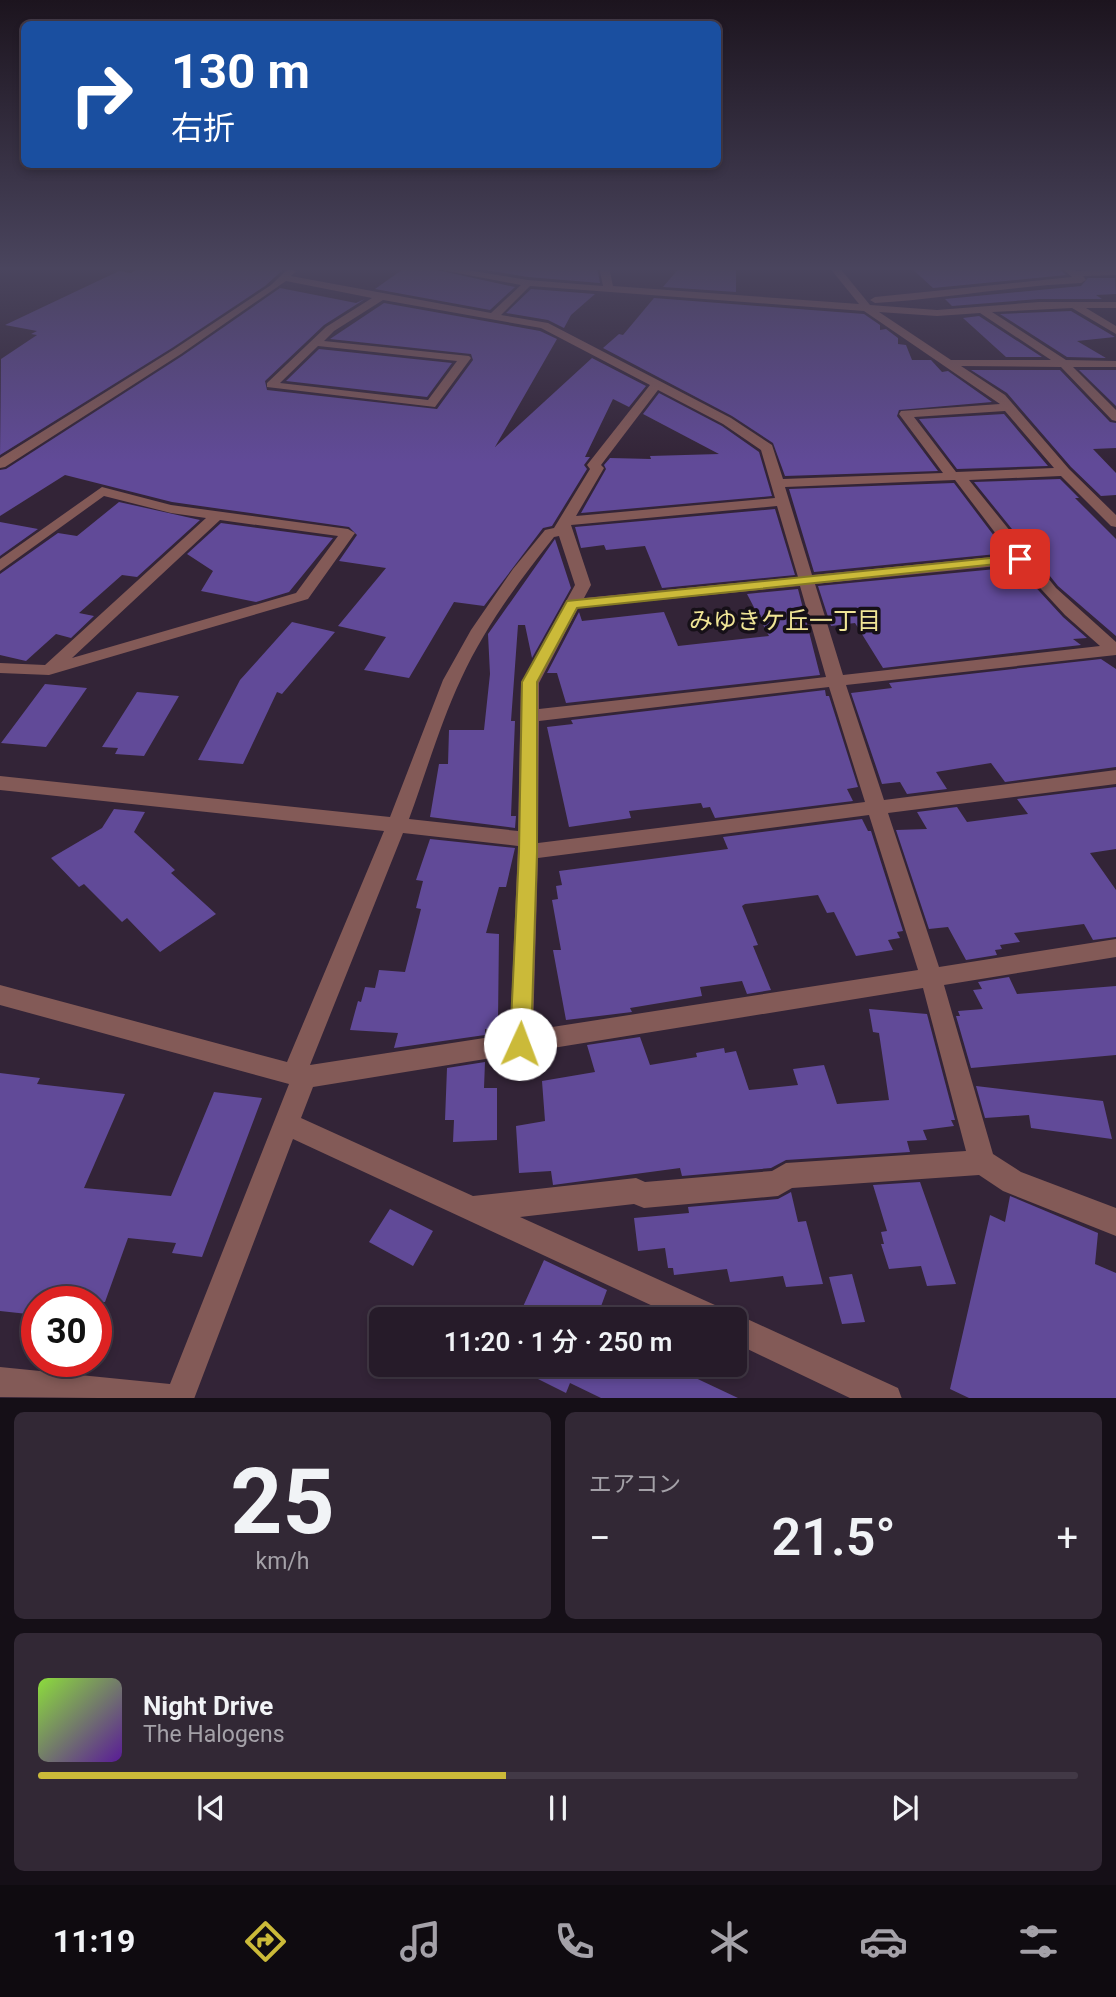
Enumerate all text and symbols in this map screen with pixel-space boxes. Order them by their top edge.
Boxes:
text: 130 m [171,43,310,100]
icon: right [56,49,147,140]
text: 右折 [171,109,235,147]
pin [990,529,1050,589]
icon: arrive [1001,540,1039,578]
district label: みゆきケ丘一丁目 [689,607,881,635]
position arrow [483,1007,557,1081]
speed limit sign: 30 [21,1286,112,1377]
text: 11:20 · 1 分 · 250 m [444,1327,672,1357]
text: 25 [230,1449,335,1555]
text: エアコン [589,1471,681,1498]
text: 21.5° [772,1507,896,1568]
text: − [589,1516,611,1560]
text: + [1056,1516,1078,1560]
text: km/h [256,1548,310,1575]
text: Night Drive [143,1691,273,1721]
text: The Halogens [143,1721,285,1748]
icon: previous [192,1789,230,1827]
icon: pause [539,1789,577,1827]
icon: next [886,1789,924,1827]
icon: directions [241,1917,290,1966]
icon: music [396,1917,445,1966]
icon: phone [550,1917,599,1966]
icon: climate [705,1917,754,1966]
icon: car [859,1917,908,1966]
icon: filters [1014,1917,1063,1966]
text: 11:19 [53,1922,135,1960]

